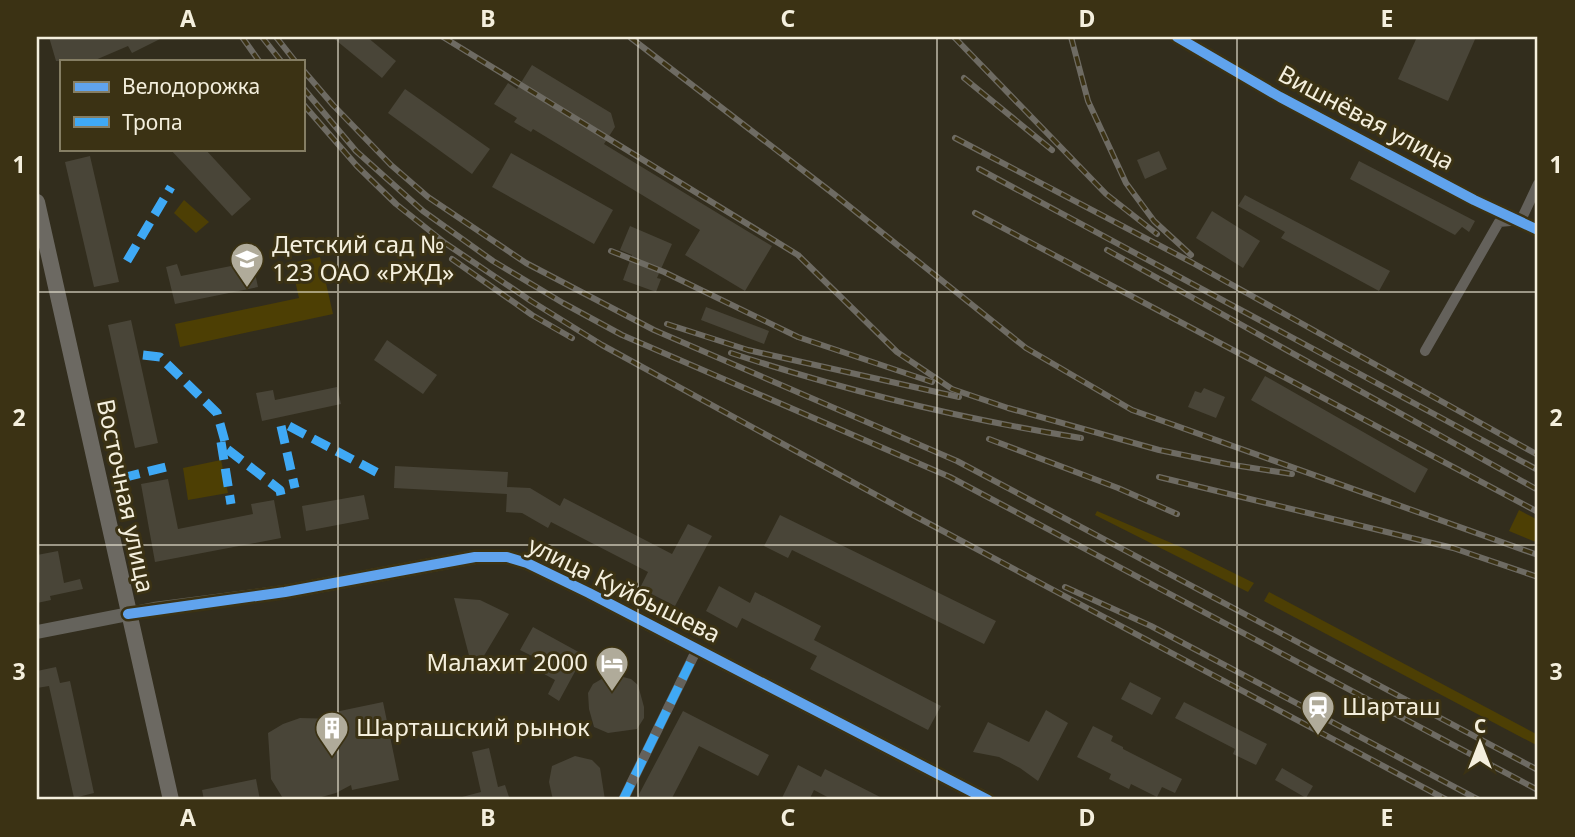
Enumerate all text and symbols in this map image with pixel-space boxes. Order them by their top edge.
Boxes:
text: A [180,2,196,34]
text: B [480,2,496,34]
text: C [781,2,796,34]
text: D [1079,2,1095,34]
text: E [1381,2,1393,34]
street label: Вишнёвая улица [1273,56,1461,177]
legend [60,60,304,150]
text: Велодорожка [122,72,260,100]
text: Тропа [122,108,183,136]
text: 1 [12,148,26,180]
text: 1 [1549,148,1563,180]
place label: Детский сад № 123 ОАО «РЖД» [272,227,454,288]
school or university icon: Детский сад № 123 ОАО «РЖД» [228,240,266,289]
street label: Восточная улица [90,396,163,595]
text: 2 [12,401,26,433]
text: 2 [1549,401,1563,433]
street label: улица Куйбышева [523,528,726,650]
hotel icon: Малахит 2000 [593,644,631,693]
place label: Малахит 2000 [426,645,588,678]
text: 3 [12,655,26,687]
text: 3 [1549,655,1563,687]
station icon: Шарташ [1299,688,1337,737]
place label: Шарташ [1342,689,1441,722]
north arrow [1446,708,1516,778]
building icon: Шарташский рынок [313,709,351,758]
place label: Шарташский рынок [356,710,590,743]
text: С [1474,713,1486,739]
text: A [180,801,196,833]
text: B [480,801,496,833]
text: C [781,801,796,833]
text: D [1079,801,1095,833]
text: E [1381,801,1393,833]

